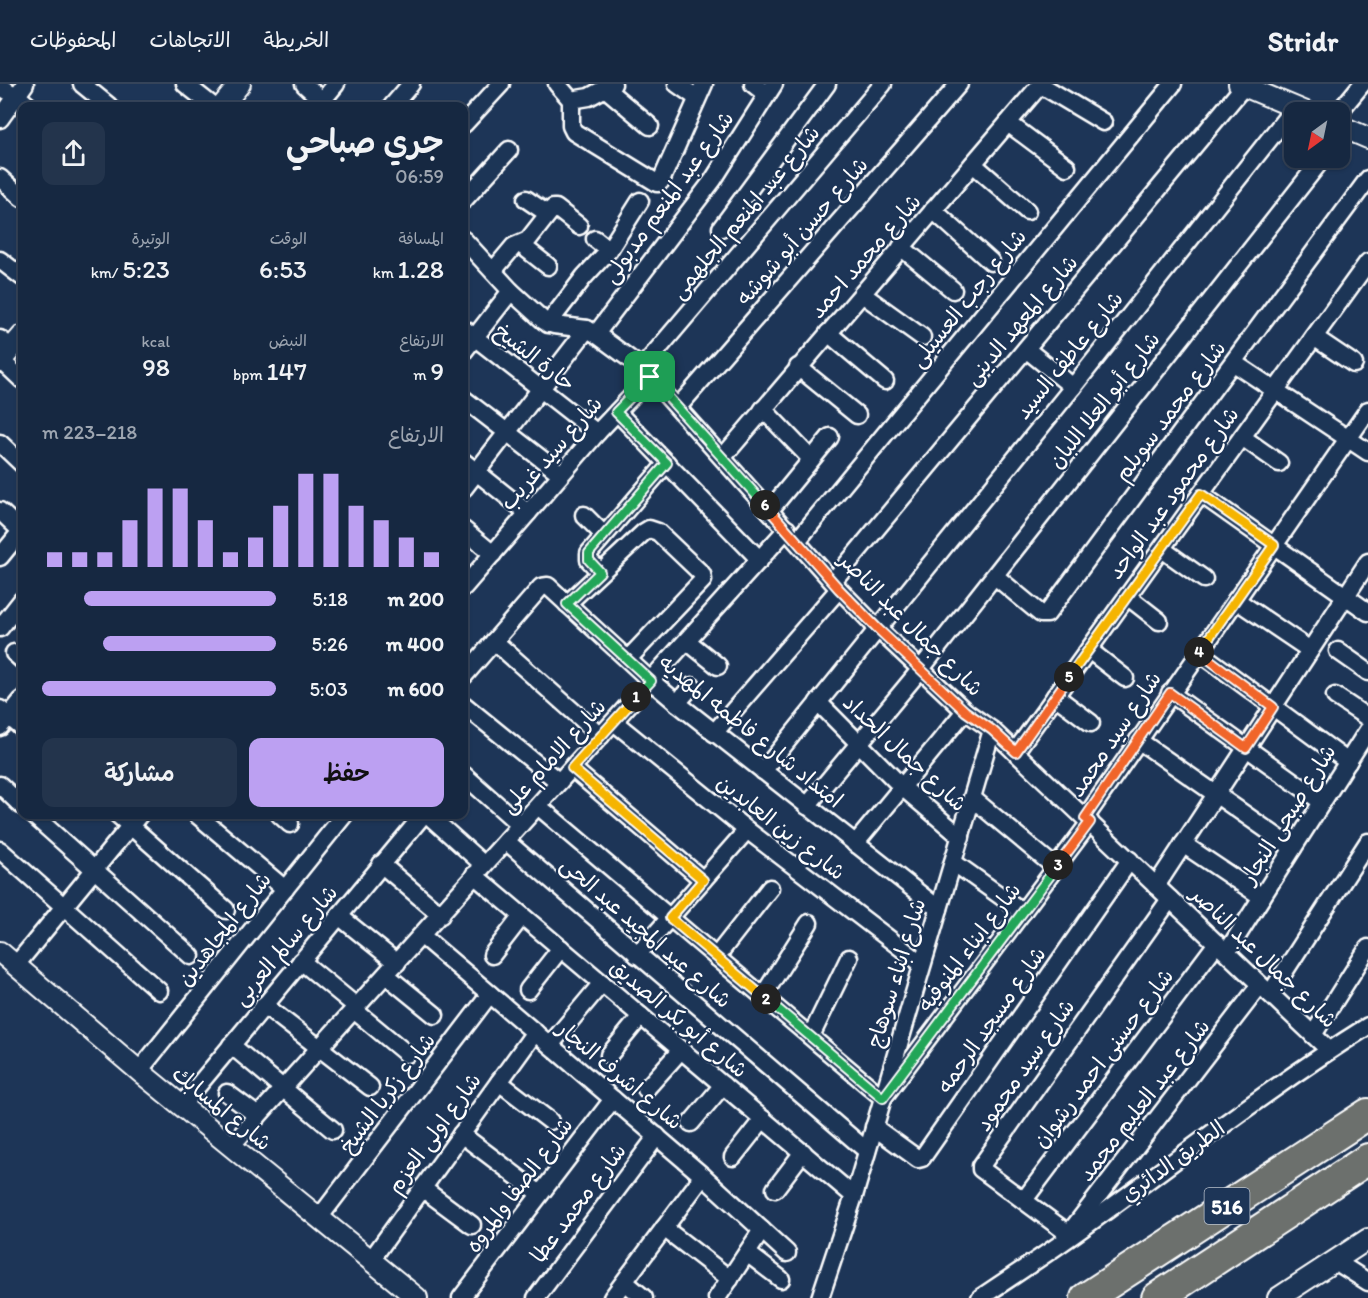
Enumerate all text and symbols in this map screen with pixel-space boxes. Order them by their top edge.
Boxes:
text: Stridr [1268,24,1338,58]
text: المحفوظات [30,27,116,52]
text: الاتجاهات [149,27,231,52]
text: الخريطة [264,27,329,52]
north arrow [1284,102,1350,168]
map controls [1284,102,1350,168]
street label: شارع عبد المنعم مدبولى [596,106,742,290]
street label: شارع عبد المنعم الجلهمى [664,120,828,306]
button: share [42,122,105,185]
text: جري صباحي [286,122,444,161]
street label: شارع حسن أبو شوشه [730,151,875,312]
text: 06:59 [395,164,444,188]
street label: شارع محمد احمد [803,188,928,325]
street label: شارع رجب العسيلى [904,223,1034,374]
text: الوتيرة [131,229,170,248]
text: الوقت [270,229,307,248]
text: المسافة [398,229,444,248]
street label: شارع المعهد الدينى [958,249,1085,392]
text: 5:23 [122,253,170,285]
text: 6:53 [259,253,307,285]
text: 1.28 [398,253,444,285]
text: /km [91,263,122,282]
text: km [373,263,398,282]
street label: شارع عاطف السيد [1009,285,1130,426]
street label: حارة الشيخ [488,317,581,399]
street label: شارع أبو العلا اللبان [1042,326,1167,475]
text: النبض [269,331,307,350]
text: الارتفاع [399,331,444,350]
text: kcal [142,332,170,351]
street label: شارع محمد سويلم [1108,335,1234,488]
text: 98 [142,351,170,383]
pin [624,351,675,402]
text: 147 [266,355,307,387]
text: 9 [430,355,444,387]
icon: arrive [633,360,666,393]
text: bpm [233,365,266,384]
text: m [413,365,430,384]
street label: شارع سيد غريب [494,390,610,517]
street label: شارع محمود عبد الواحد [1101,401,1246,586]
text: 218–223 m [42,420,137,444]
text: الارتفاع [388,423,444,447]
pin: 6 [750,490,780,520]
text: 6 [761,495,769,514]
street label: شارع جمال عبد الناصر [830,545,989,703]
text: 5:18 [312,587,348,611]
text: 200 m [388,587,444,611]
text: 5:26 [312,632,348,656]
text: 400 m [386,632,444,656]
pin: 4 [1184,637,1214,667]
text: 4 [1194,642,1204,661]
street label: امتداد شارع فاطمه المهديه [652,649,848,815]
pin: 5 [1054,662,1084,692]
street label: شارع سيد محمد [1063,666,1169,803]
text: 5 [1065,667,1073,686]
text: 5:03 [309,677,348,701]
text: 600 m [387,677,444,701]
pin: 1 [621,682,651,712]
text: 1 [632,687,640,706]
street label: شارع جمال الحداد [836,689,973,819]
street label: شارع الامام على [495,693,614,821]
button: مشاركة [42,738,237,807]
button: حفظ [249,738,444,807]
street label: شارع صبحى النجار [1233,739,1343,891]
street label: شارع زين العابدين [710,768,851,887]
street label: شارع عبد المجيد عبد الحى [554,850,737,1015]
pin: 3 [1043,850,1073,880]
text: 3 [1054,855,1062,874]
street label: شارع المجاهدين [171,867,279,993]
street label: شارع ابناء المنوفيه [912,877,1028,1018]
street label: شارع سالم العربى [227,879,346,1013]
street label: شارع جمال عبد الناصر [1182,879,1343,1035]
street label: شارع ابناء سوهاج [860,895,933,1051]
street label: شارع مسجد الرحمه [930,941,1053,1100]
street label: شارع أبو بكر الصديق [603,953,753,1085]
street label: شارع حسنى احمد رشوان [1027,963,1181,1154]
pin: 2 [751,984,781,1014]
text: 2 [762,989,770,1008]
street label: شارع سيد محمود [970,994,1082,1137]
street label: شارع اشرف النجار [549,1013,688,1137]
street label: شارع عبد العليم محمد [1072,1013,1218,1188]
street label: شارع زكريا الشيخ [333,1027,443,1160]
street label: شارع المسابك [165,1060,277,1158]
street label: شارع اولى العزم [381,1067,489,1200]
street label: شارع الصفا والمروه [459,1112,580,1259]
street label: الطريق الدائري [1116,1114,1232,1210]
street label: شارع محمد عطا [524,1138,633,1269]
road number: 516 [1204,1188,1250,1224]

